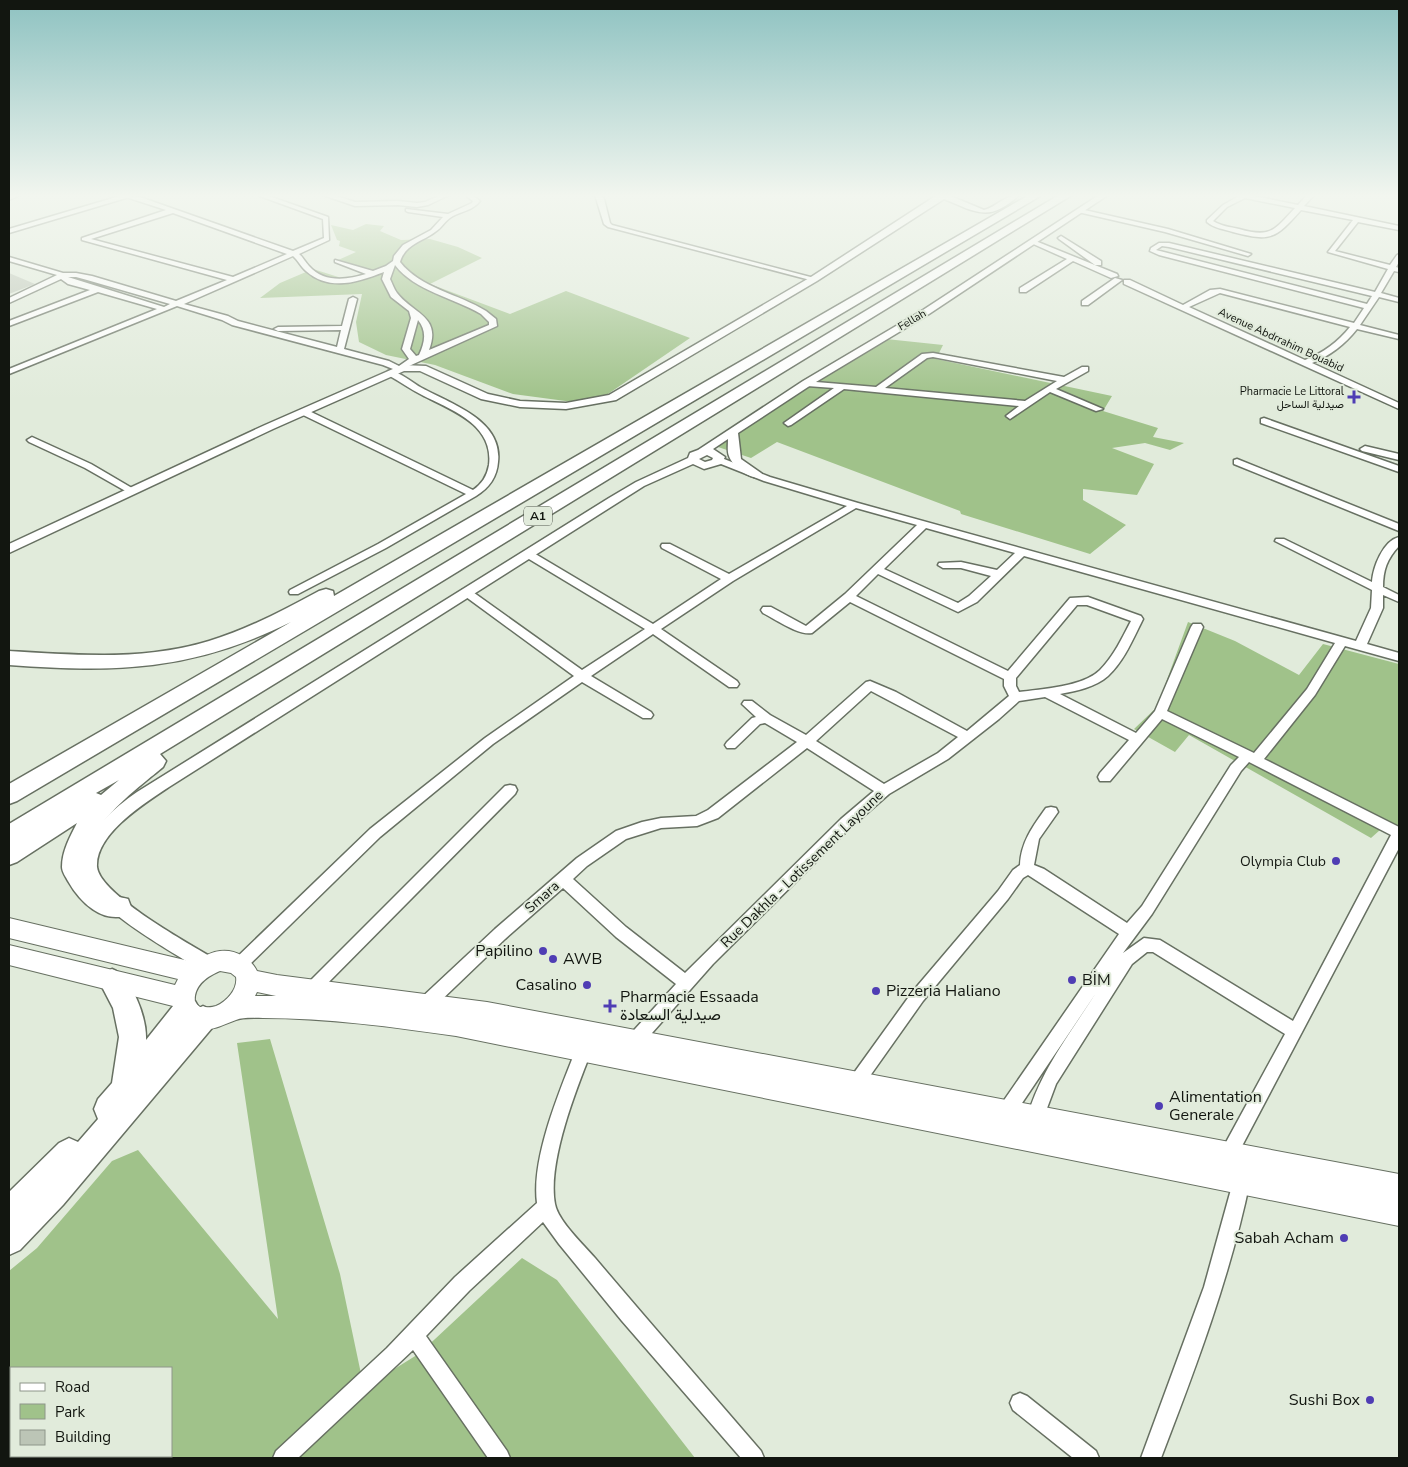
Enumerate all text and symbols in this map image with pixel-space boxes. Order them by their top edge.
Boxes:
street label: Avenue Abdrrahim Bouabid [1216,304,1346,376]
street label: Fellah [895,306,929,334]
place label: Pharmacie Le Littoral صيدلية الساحل [1240,384,1345,412]
marker: Pharmacie Le Littoral صيدلية الساحل [1348,391,1360,403]
road number: A1 [524,506,552,526]
street label: Rue Dakhla - Lotissement Layoune [717,786,887,952]
place label: Olympia Club [1240,852,1326,871]
marker: Olympia Club [1330,855,1342,867]
street label: Smara [521,877,563,917]
place label: Papilino [475,940,533,962]
marker: Papilino [537,945,549,957]
place label: AWB [563,948,602,970]
marker: AWB [547,953,559,965]
place label: BİM [1082,969,1111,991]
place label: Casalino [515,974,577,996]
marker: BİM [1066,974,1078,986]
marker: Casalino [581,979,593,991]
place label: Pizzeria Haliano [886,980,1001,1002]
marker: Pizzeria Haliano [870,985,882,997]
place label: Pharmacie Essaada صيدلية السعادة [620,986,759,1026]
marker: Pharmacie Essaada صيدلية السعادة [604,1000,616,1012]
place label: Alimentation Generale [1169,1086,1262,1126]
marker: Alimentation Generale [1153,1100,1165,1112]
place label: Sabah Acham [1234,1227,1334,1249]
marker: Sabah Acham [1338,1232,1350,1244]
legend [10,1367,172,1457]
text: Road [55,1377,90,1397]
place label: Sushi Box [1289,1389,1361,1411]
marker: Sushi Box [1364,1394,1376,1406]
text: Park [55,1402,85,1422]
text: Building [55,1427,111,1447]

